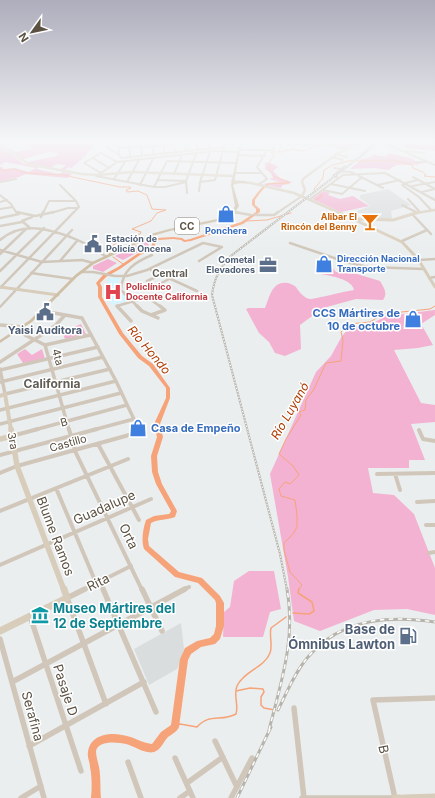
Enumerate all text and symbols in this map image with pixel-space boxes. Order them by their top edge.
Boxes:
north arrow [12,12,52,52]
text: N [15,30,32,45]
shop icon: Ponchera [216,204,236,224]
place label: Alibar El Rincón del Benny [281,211,358,232]
bar icon: Alibar El Rincón del Benny [360,212,380,232]
road number: CC [175,218,199,234]
place label: Ponchera [205,225,247,236]
place label: Estación de Policía Oncena [106,233,171,254]
public building icon: Estación de Policía Oncena [83,234,103,254]
place label: Dirección Nacional Transporte [337,253,420,274]
place label: Cometal Elevadores [206,254,255,275]
shop icon: Dirección Nacional Transporte [314,254,334,274]
office icon: Cometal Elevadores [258,255,278,275]
district label: Central [152,267,188,279]
place label: Policlínico Docente California [126,281,208,302]
hospital icon: Policlínico Docente California [103,282,123,302]
public building icon: Yaisi Auditora [35,302,55,322]
place label: CCS Mártires de 10 de octubre [313,306,400,333]
shop icon: CCS Mártires de 10 de octubre [403,309,423,329]
water label: Río Hondo [125,322,174,377]
place label: Yaisi Auditora [8,323,82,337]
street label: 4ta [49,347,67,367]
district label: California [24,376,80,391]
water label: Río Luyanó [267,380,312,442]
street label: B [59,414,69,430]
shop icon: Casa de Empeño [128,418,148,438]
place label: Casa de Empeño [151,421,241,435]
street label: 3ra [5,431,21,451]
street label: Castillo [48,431,89,455]
street label: Guadalupe [70,486,138,528]
street label: Blume Ramos [34,494,78,578]
street label: Orta [116,521,142,551]
street label: Rita [84,570,112,594]
place label: Museo Mártires del 12 de Septiembre [53,600,175,631]
museum icon: Museo Mártires del 12 de Septiembre [30,605,50,625]
place label: Base de Ómnibus Lawton [288,621,395,652]
fuel station icon: Base de Ómnibus Lawton [398,626,418,646]
street label: Pasaje D [50,662,82,718]
street label: Serafina [19,689,47,743]
street label: B [375,743,393,755]

